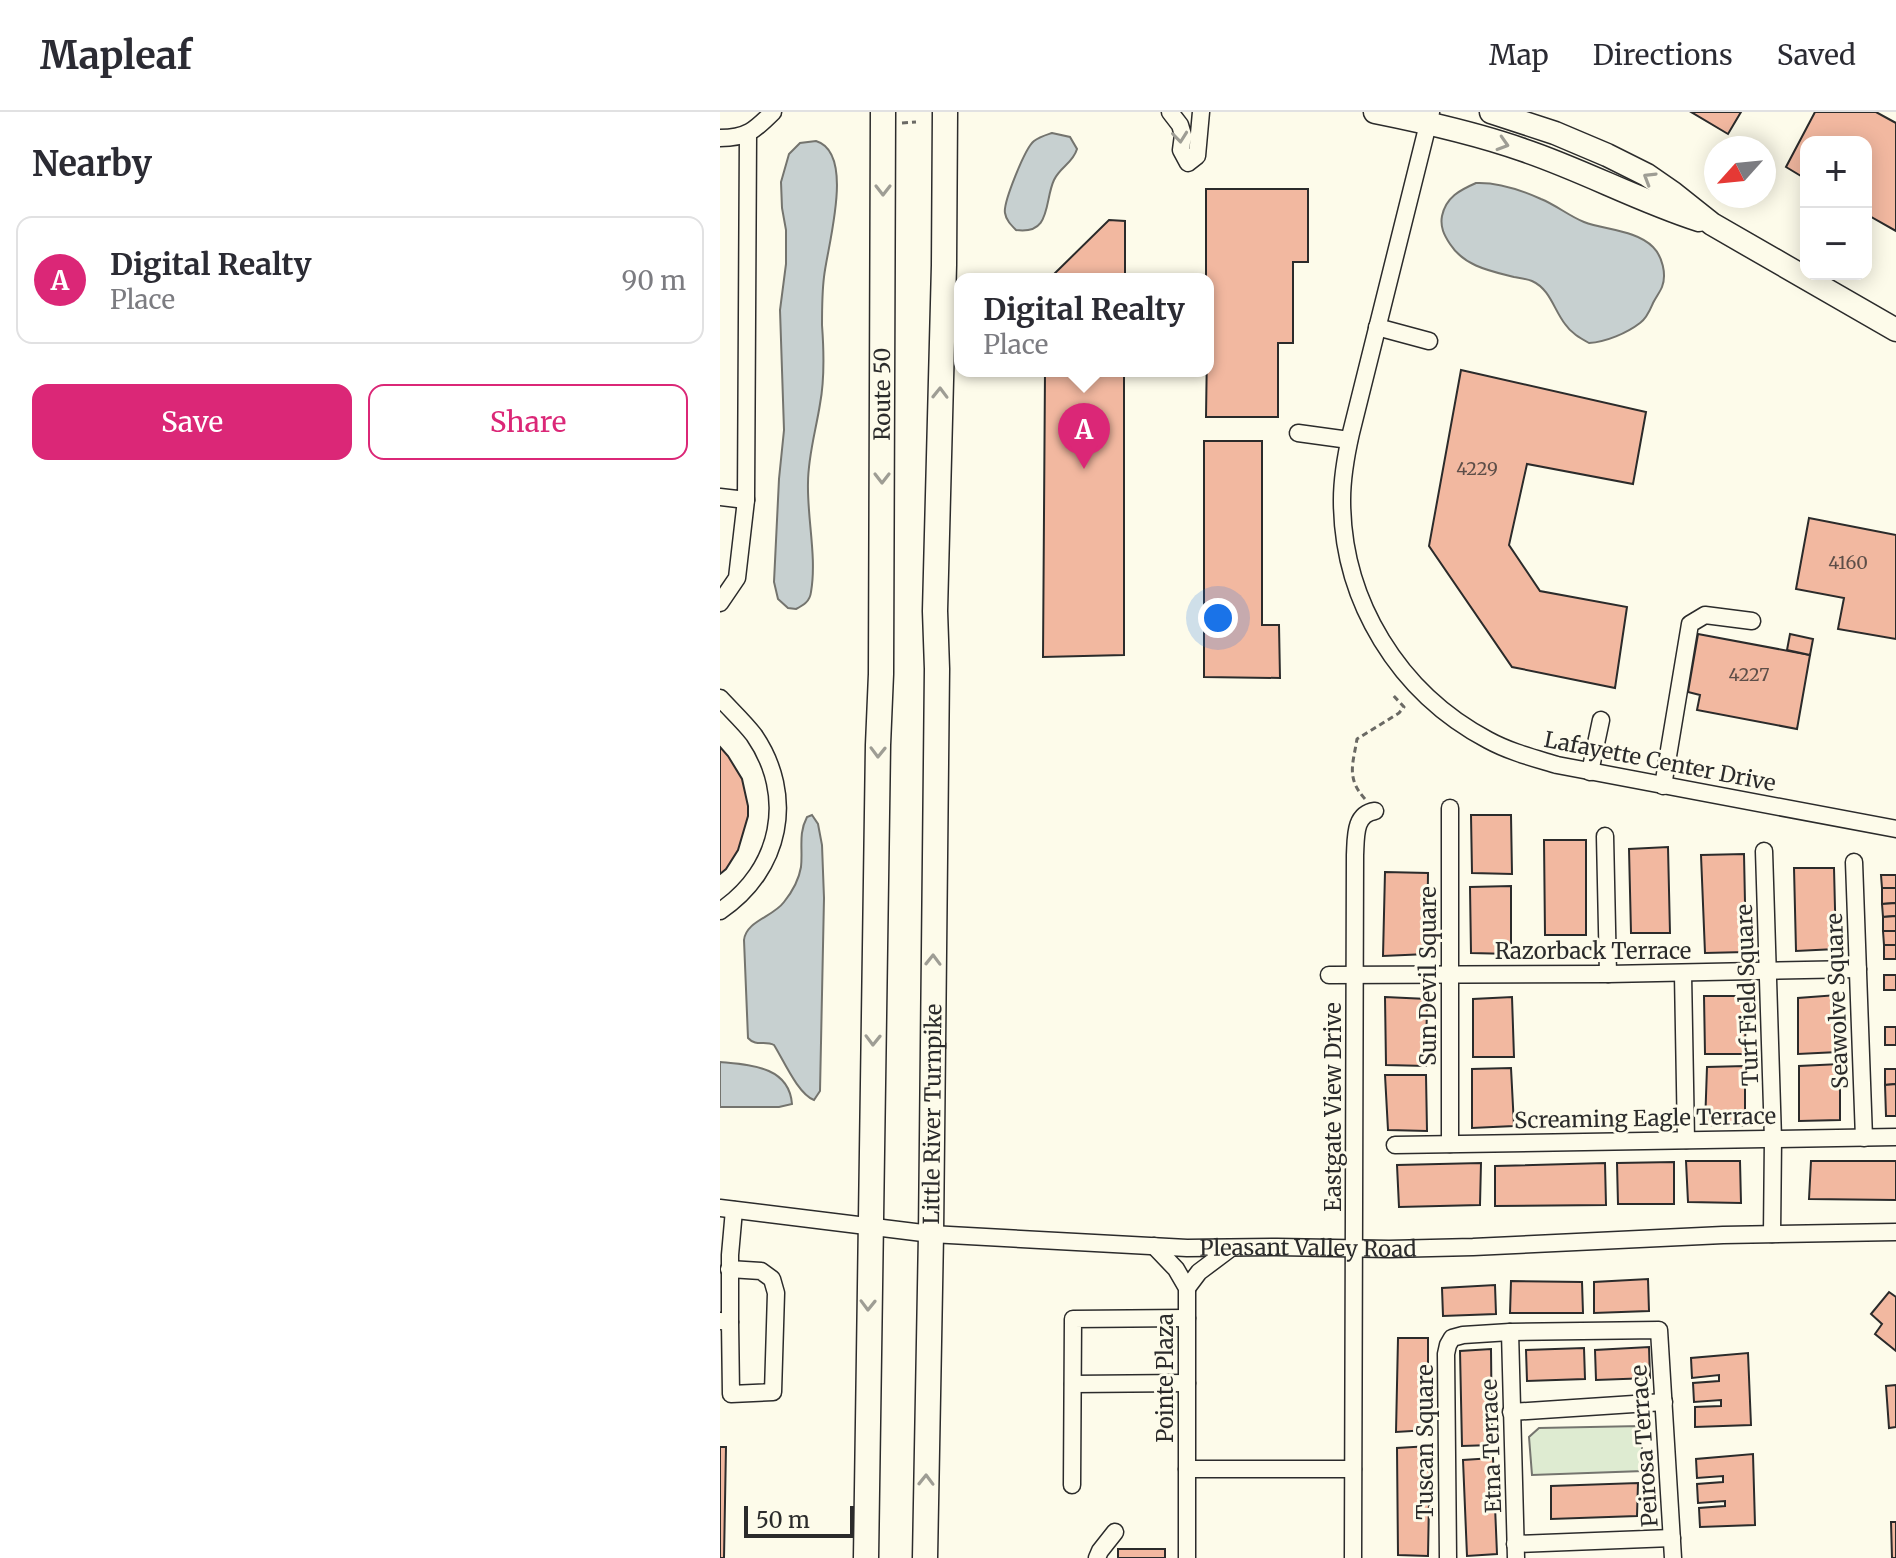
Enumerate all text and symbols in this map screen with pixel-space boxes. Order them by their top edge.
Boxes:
text: Mapleaf [40,32,192,79]
text: Map [1489,37,1549,73]
text: Directions [1593,37,1733,73]
text: Saved [1777,37,1856,73]
one-way arrow [1172,130,1189,143]
one-way arrow [1496,135,1510,151]
north arrow [1704,136,1776,208]
map controls [1800,136,1872,280]
button: + [1800,136,1872,208]
text: Nearby [32,143,152,185]
one-way arrow [1643,172,1658,187]
one-way arrow [874,184,892,197]
button: − [1800,208,1872,280]
text: Digital Realty [110,245,311,283]
text: A [51,264,69,297]
text: 90 m [622,264,686,297]
popup [954,273,1214,377]
text: Place [110,283,175,316]
text: Digital Realty [983,290,1185,328]
text: Place [983,328,1048,361]
street label: Route 50 [868,348,896,441]
button: Save [32,384,352,460]
button: Share [368,384,688,460]
one-way arrow [932,386,949,399]
pin: A [1058,403,1110,469]
house number: 4229 [1456,457,1498,480]
one-way arrow [873,472,891,485]
house number: 4160 [1828,551,1868,574]
your location [1198,598,1238,638]
house number: 4227 [1729,663,1769,686]
street label: Lafayette Center Drive [1542,725,1778,797]
one-way arrow [869,746,887,759]
street label: Sun Devil Square [1414,886,1442,1066]
street label: Turf Field Square [1730,904,1764,1086]
street label: Seawolve Square [1820,913,1854,1089]
street label: Razorback Terrace [1495,937,1691,965]
one-way arrow [924,953,942,966]
street label: Eastgate View Drive [1319,1002,1347,1212]
street label: Little River Turnpike [917,1004,947,1225]
one-way arrow [864,1034,881,1047]
street label: Screaming Eagle Terrace [1514,1102,1776,1134]
street label: Pleasant Valley Road [1199,1233,1417,1263]
one-way arrow [860,1299,877,1312]
street label: Pointe Plaza [1151,1313,1179,1443]
street label: Tuscan Square [1411,1364,1439,1520]
street label: Peirosa Terrace [1624,1364,1664,1528]
street label: Etna Terrace [1475,1378,1507,1514]
one-way arrow [918,1473,935,1486]
scale bar [744,1502,854,1538]
text: 50 m [756,1506,810,1534]

